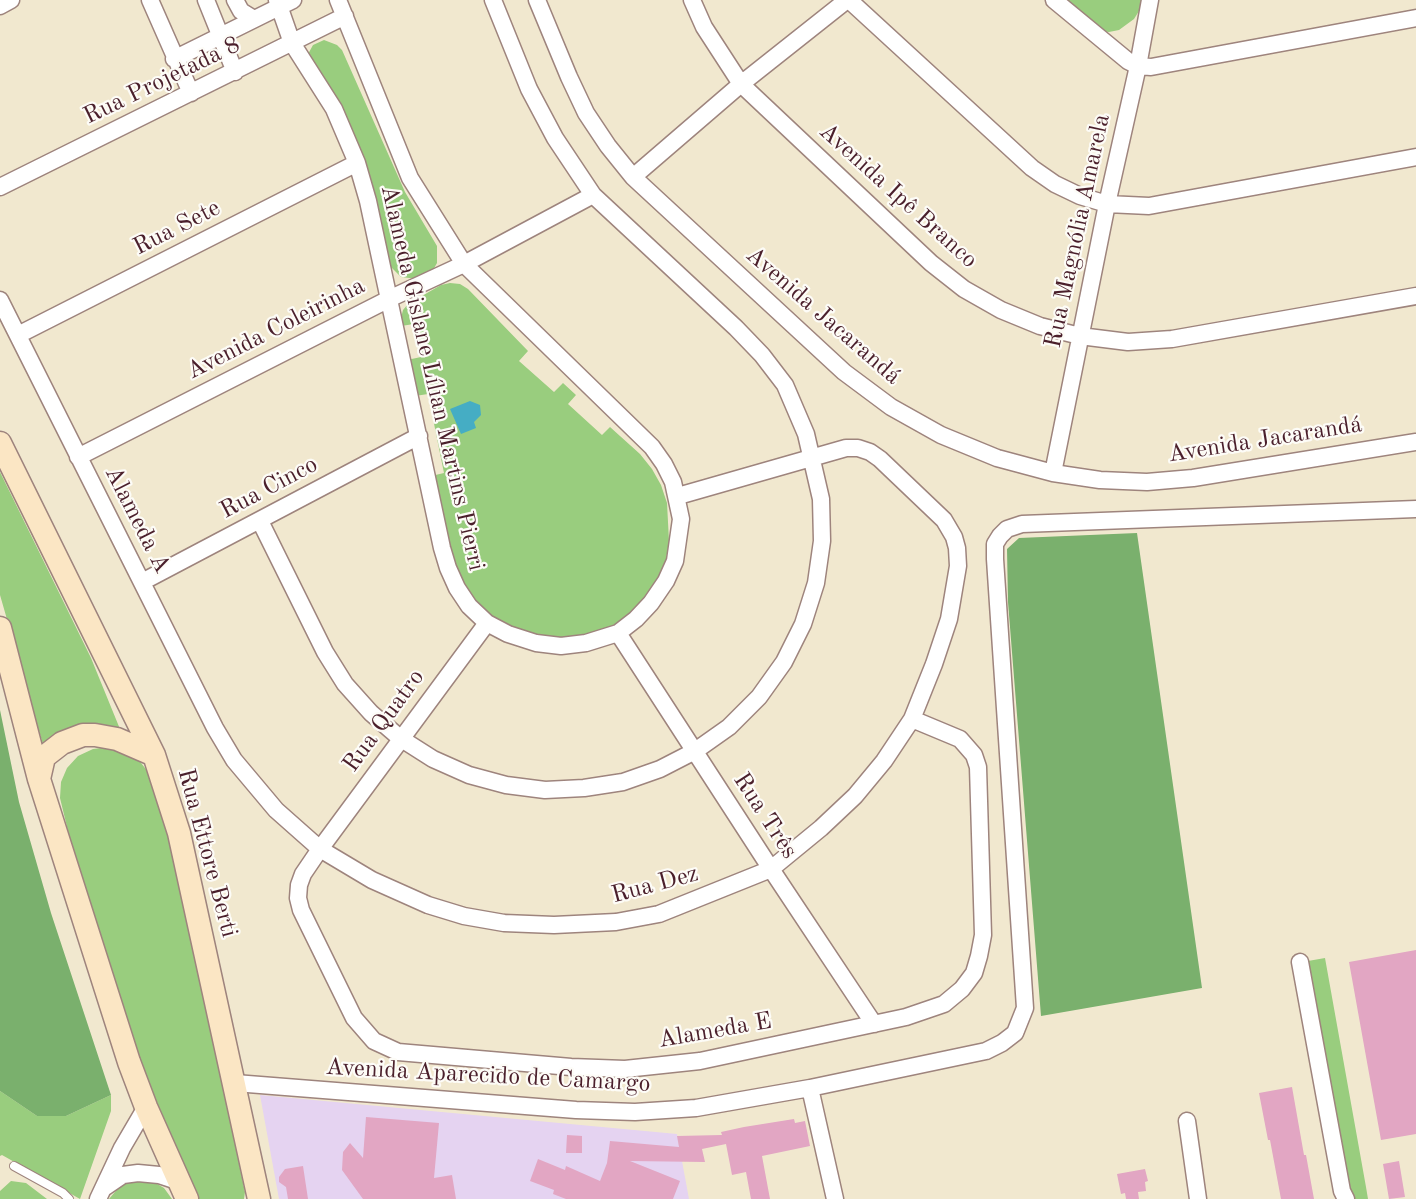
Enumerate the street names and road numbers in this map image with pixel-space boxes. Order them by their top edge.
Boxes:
street label: Rua Projetada 8 [79,31,245,131]
street label: Rua Magnólia Amarela [1039,111,1117,351]
street label: Avenida Ipê Branco [813,117,983,275]
street label: Alameda Gislane Lílian Martins Pierri [374,182,490,574]
street label: Rua Sete [129,194,225,262]
street label: Avenida Jacarandá [740,241,906,391]
street label: Avenida Coleirinha [182,272,370,386]
street label: Avenida Jacarandá [1166,410,1364,470]
street label: Rua Cinco [215,450,323,526]
street label: Alameda A [98,462,176,578]
street label: Rua Quatro [337,664,431,778]
street label: Rua Ettore Berti [171,765,243,941]
street label: Rua Três [727,767,803,865]
street label: Rua Dez [608,860,702,910]
street label: Alameda E [656,1007,774,1055]
street label: Avenida Aparecido de Camargo [325,1053,651,1099]

